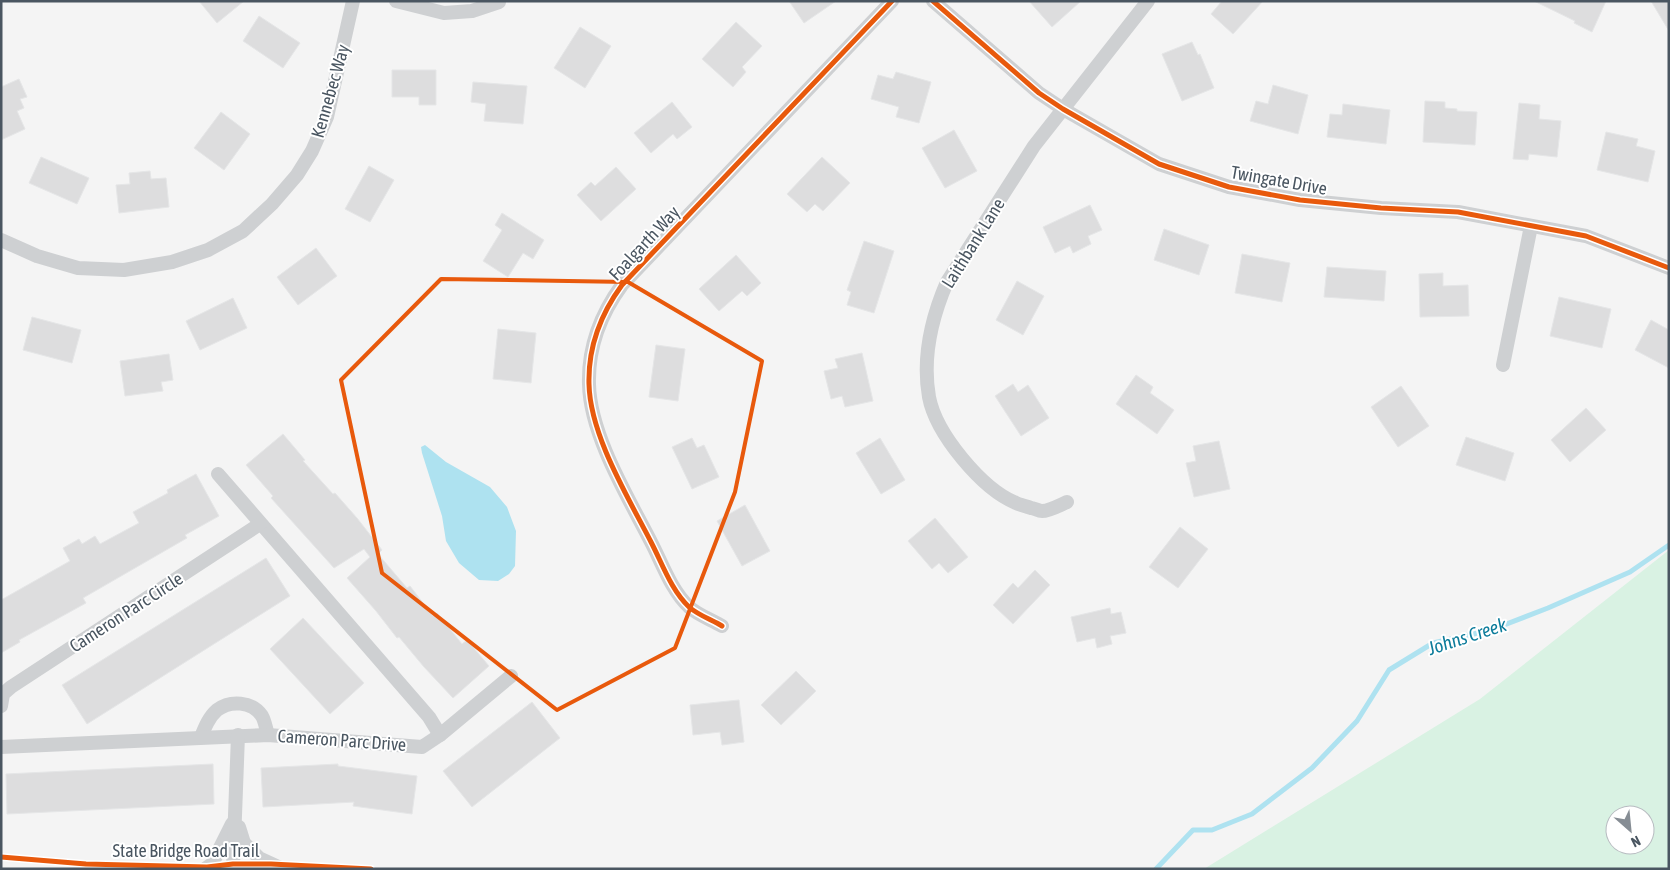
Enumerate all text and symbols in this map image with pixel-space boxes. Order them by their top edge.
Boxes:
street label: Kennebec Way [307,42,353,140]
street label: Twingate Drive [1229,161,1329,199]
street label: Laithbank Lane [937,194,1009,292]
street label: Foalgarth Way [604,202,684,284]
street label: Cameron Parc Circle [65,568,187,656]
water label: Johns Creek [1424,613,1510,659]
street label: Cameron Parc Drive [277,725,407,755]
north arrow [1605,805,1655,855]
text: N [1629,833,1643,851]
street label: State Bridge Road Trail [112,840,260,861]

